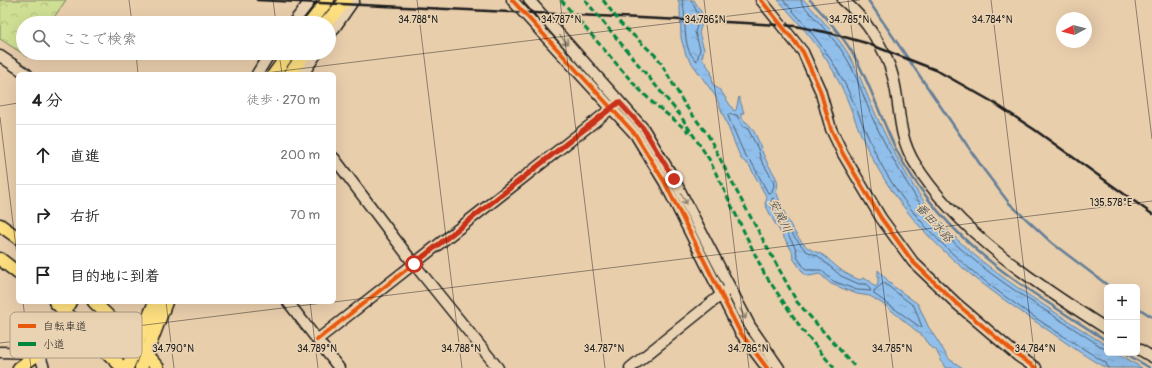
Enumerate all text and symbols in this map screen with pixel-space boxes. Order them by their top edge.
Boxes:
north arrow [1056,12,1092,48]
text: 34.788°N [398,14,438,26]
text: 34.787°N [541,14,581,26]
text: 34.786°N [685,14,726,26]
text: 34.785°N [829,14,869,26]
text: 34.784°N [972,14,1013,26]
search box [16,16,336,60]
icon: search [30,27,52,49]
text: ここで検索 [62,30,137,49]
one-way arrow [559,34,568,44]
text: 4 分 [32,90,63,111]
text: 徒歩 · 270 m [247,92,320,108]
icon: ahead [32,144,54,166]
text: 直進 [70,147,100,166]
text: 200 m [281,147,320,163]
route end [665,170,683,188]
one-way arrow [680,192,688,204]
water label: 安威川 [765,197,795,235]
text: 135.578°E [1090,197,1132,209]
water label: 番田水路 [912,200,956,247]
icon: right [32,204,54,226]
text: 右折 [70,207,100,226]
text: 70 m [290,207,320,223]
route start [405,255,423,273]
icon: arrive [32,264,54,286]
text: 目的地に到着 [70,267,160,286]
map controls [1104,284,1140,356]
button: + [1104,284,1140,320]
one-way arrow [740,308,747,320]
legend [10,312,142,358]
text: 自転車道 [43,320,87,333]
button: − [1104,320,1140,356]
text: 小道 [43,338,65,351]
text: 34.790°N [152,343,194,355]
text: 34.789°N [297,343,337,355]
text: 34.788°N [441,343,481,355]
text: 34.787°N [584,343,624,355]
text: 34.786°N [728,343,769,355]
text: 34.785°N [872,343,912,355]
text: 34.784°N [1015,343,1056,355]

